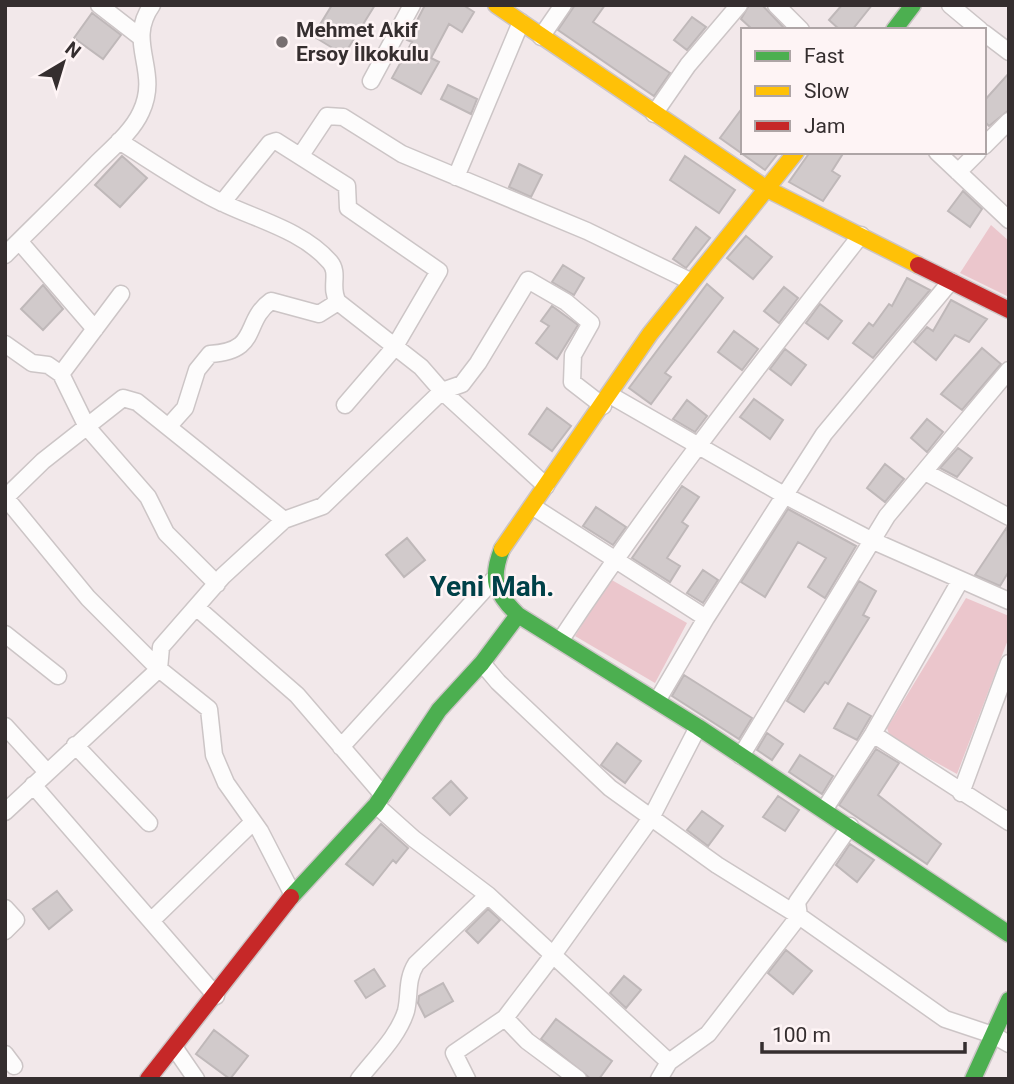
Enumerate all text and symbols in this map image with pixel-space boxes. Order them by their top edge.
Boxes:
place label: Mehmet Akif Ersoy İlkokulu [296,18,429,66]
north arrow [28,28,98,98]
legend [741,28,986,154]
marker: Mehmet Akif Ersoy İlkokulu [274,34,290,50]
text: N [61,37,86,63]
text: Fast [804,44,845,68]
text: Slow [804,79,850,103]
text: Jam [804,114,845,138]
district label: Yeni Mah. [430,570,554,603]
scale bar [762,1010,965,1054]
text: 100 m [772,1023,831,1047]

